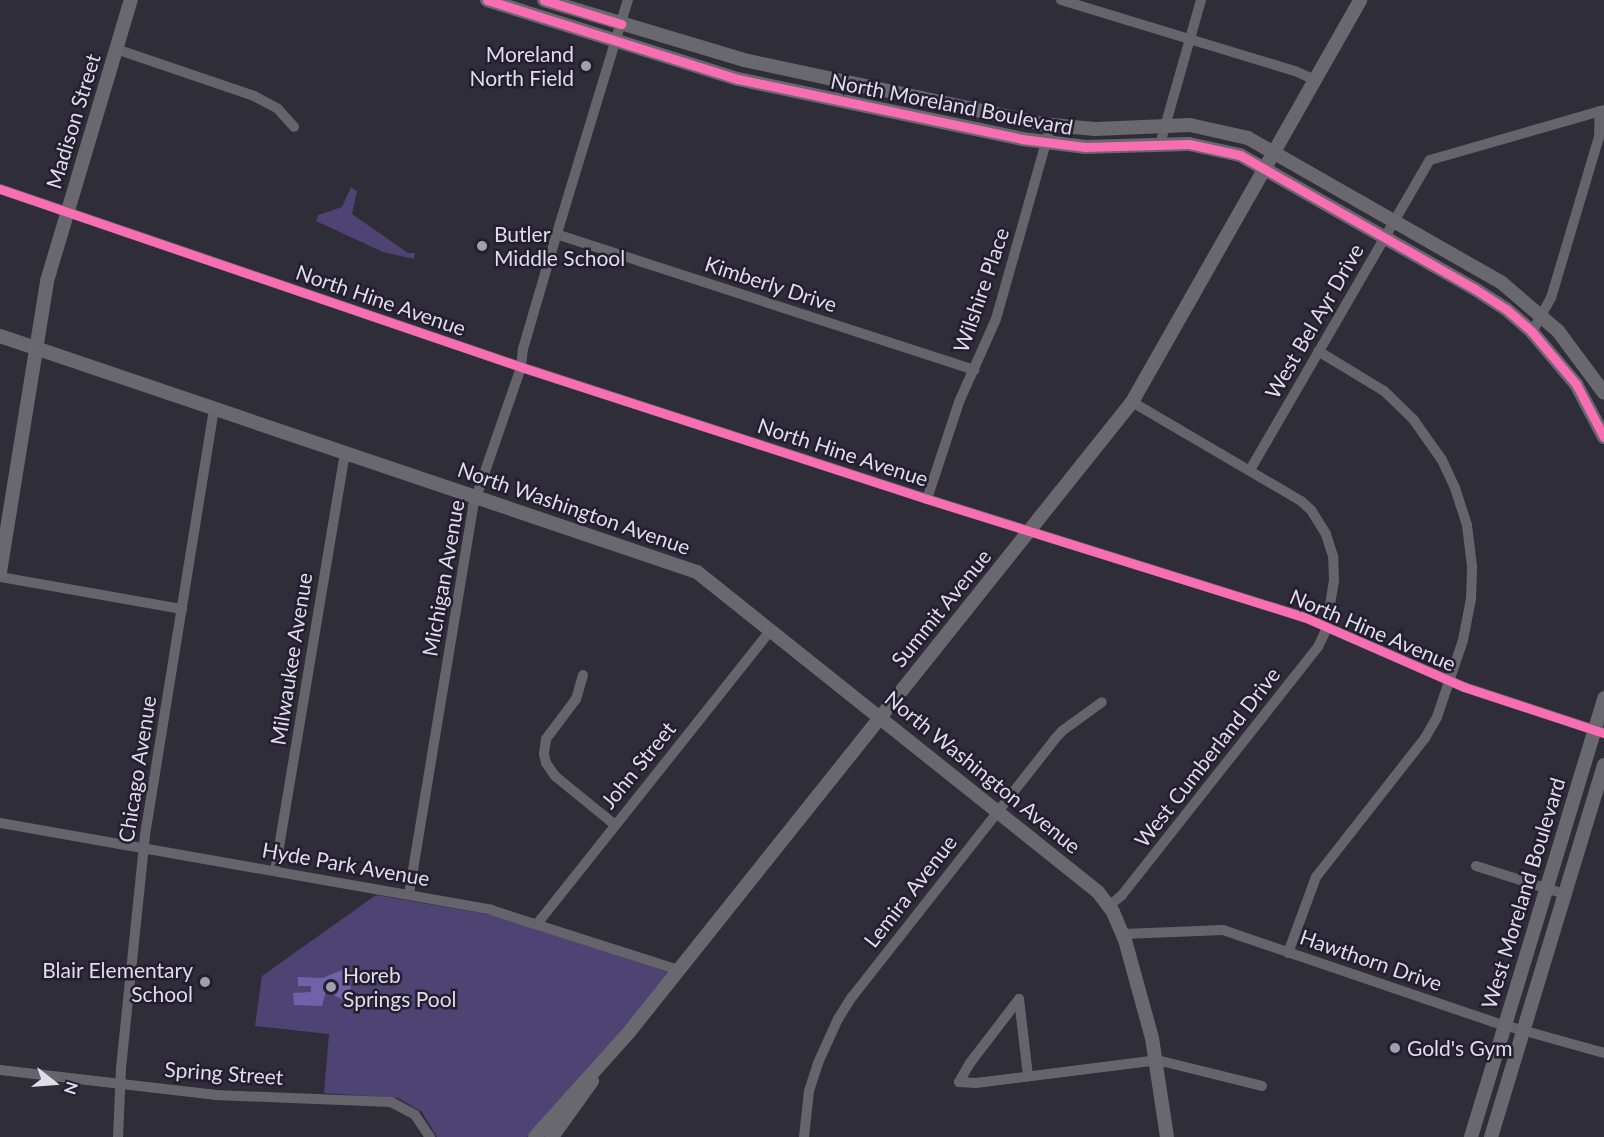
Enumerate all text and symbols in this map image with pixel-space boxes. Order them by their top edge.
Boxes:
place label: Moreland North Field [469,41,574,91]
street label: Madison Street [41,50,105,192]
marker: Moreland North Field [579,59,593,73]
street label: North Moreland Boulevard [829,68,1075,140]
place label: Butler Middle School [494,221,625,271]
street label: Wilshire Place [948,224,1014,356]
marker: Butler Middle School [475,239,489,253]
street label: West Bel Ayr Drive [1259,239,1369,403]
street label: Kimberly Drive [702,251,840,317]
street label: North Hine Avenue [293,259,469,341]
street label: North Hine Avenue [754,412,932,492]
street label: North Washington Avenue [454,456,694,560]
street label: Michigan Avenue [417,497,469,659]
street label: Summit Avenue [886,544,996,672]
street label: Milwaukee Avenue [265,571,317,747]
street label: North Hine Avenue [1286,584,1460,676]
street label: West Cumberland Drive [1129,662,1285,852]
street label: North Washington Avenue [880,685,1086,859]
street label: Chicago Avenue [113,694,161,844]
street label: John Street [595,716,681,814]
street label: West Moreland Boulevard [1476,774,1570,1012]
street label: Lemira Avenue [858,830,962,952]
street label: Hyde Park Avenue [260,837,432,891]
street label: Hawthorn Drive [1297,924,1445,996]
place label: Blair Elementary School [42,957,193,1007]
place label: Horeb Springs Pool [343,962,457,1012]
marker: Blair Elementary School [198,975,212,989]
marker: Horeb Springs Pool [324,980,338,994]
place label: Gold's Gym [1407,1035,1512,1061]
marker: Gold's Gym [1388,1041,1402,1055]
north arrow [24,1053,84,1113]
street label: Spring Street [164,1056,284,1090]
text: N [61,1080,83,1097]

